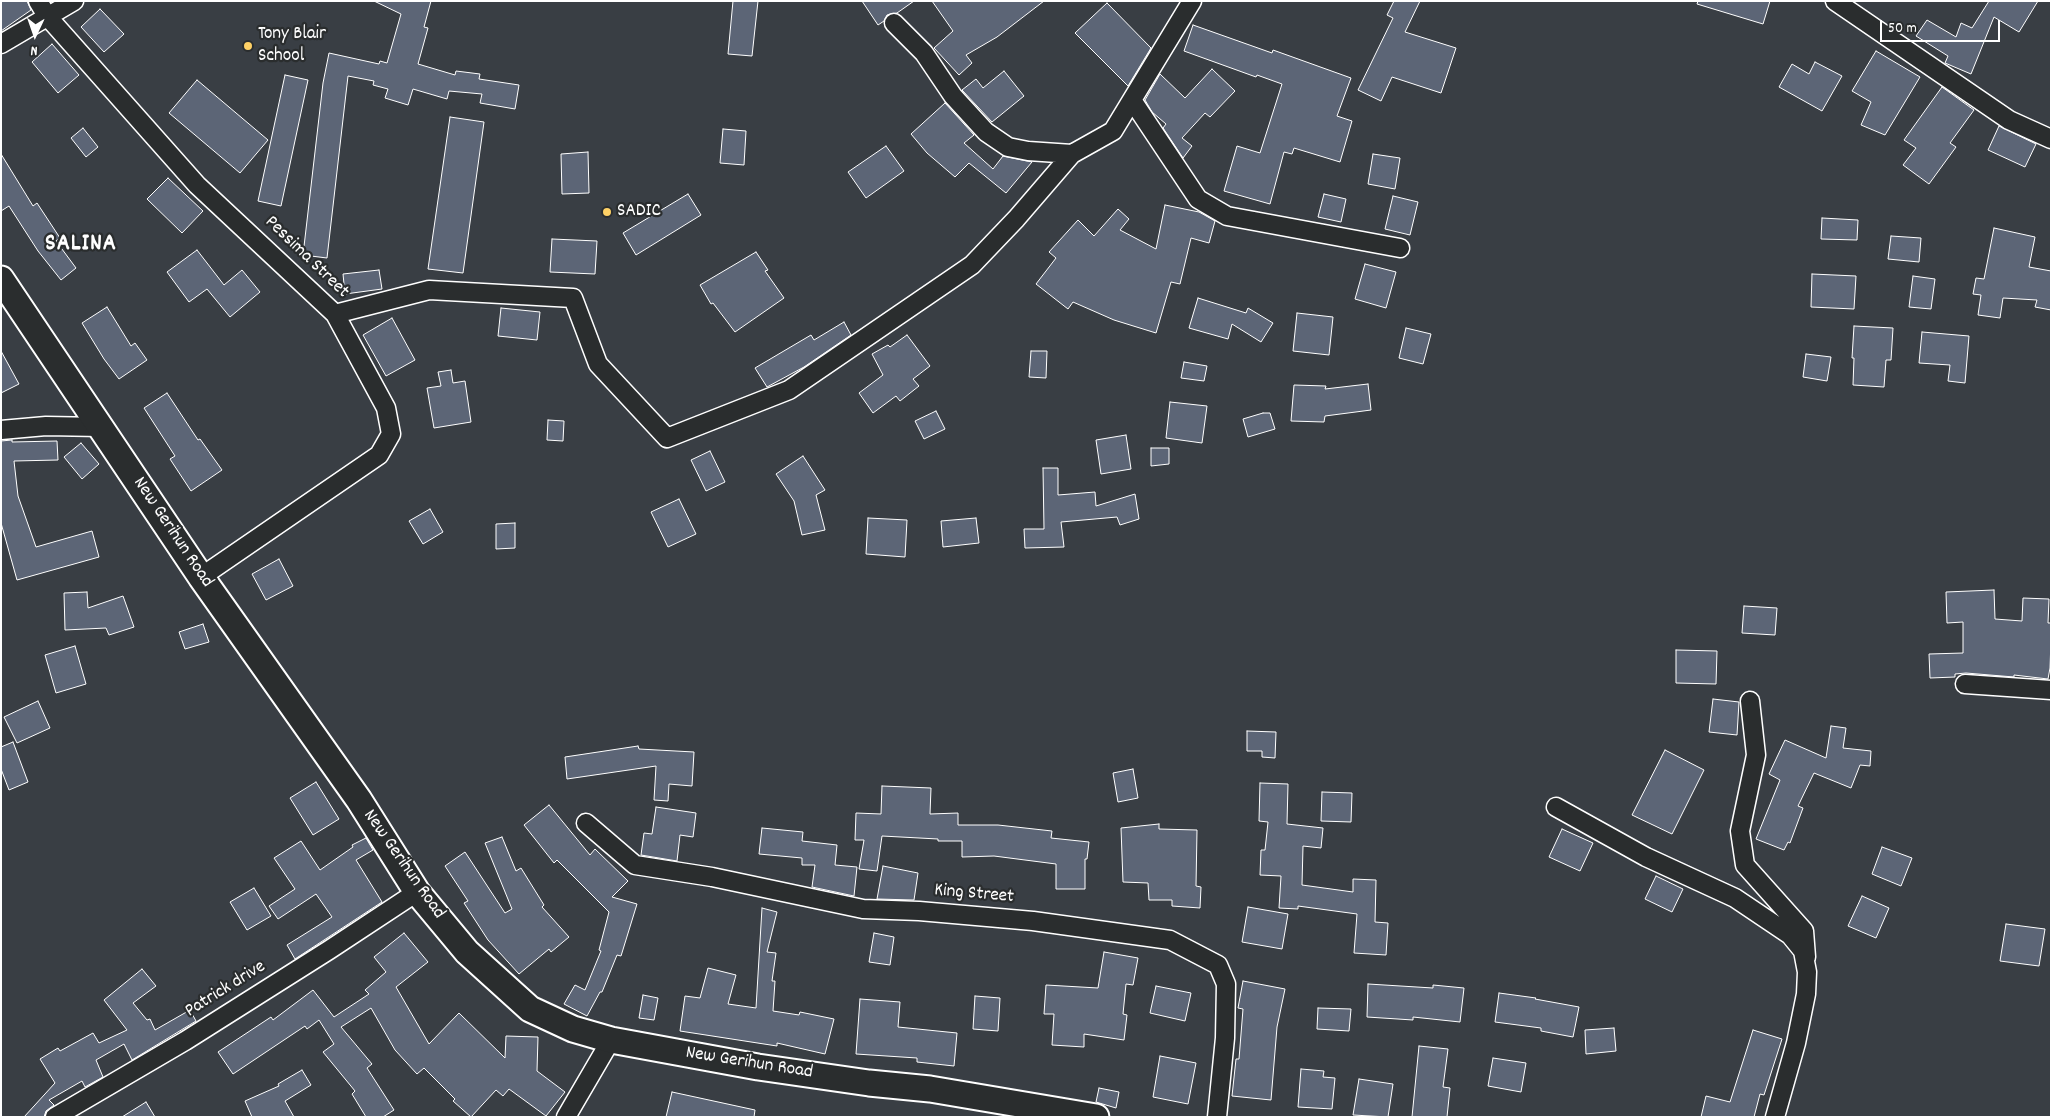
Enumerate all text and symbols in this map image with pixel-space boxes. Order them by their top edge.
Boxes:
north arrow [10,10,60,60]
scale bar [1882,10,2002,42]
text: 50 m [1888,18,1917,40]
place label: Tony Blair School [258,24,326,68]
text: N [30,40,38,60]
marker: Tony Blair School [242,40,254,52]
place label: SADIC [617,201,661,223]
marker: SADIC [601,206,613,218]
street label: Pessima Street [259,212,353,304]
district label: SALINA [44,232,118,260]
street label: New Gerihun Road [127,473,217,593]
street label: New Gerihun Road [357,806,449,924]
street label: King Street [933,880,1015,910]
street label: Patrick drive [182,956,270,1024]
street label: New Gerihun Road [684,1043,814,1085]

